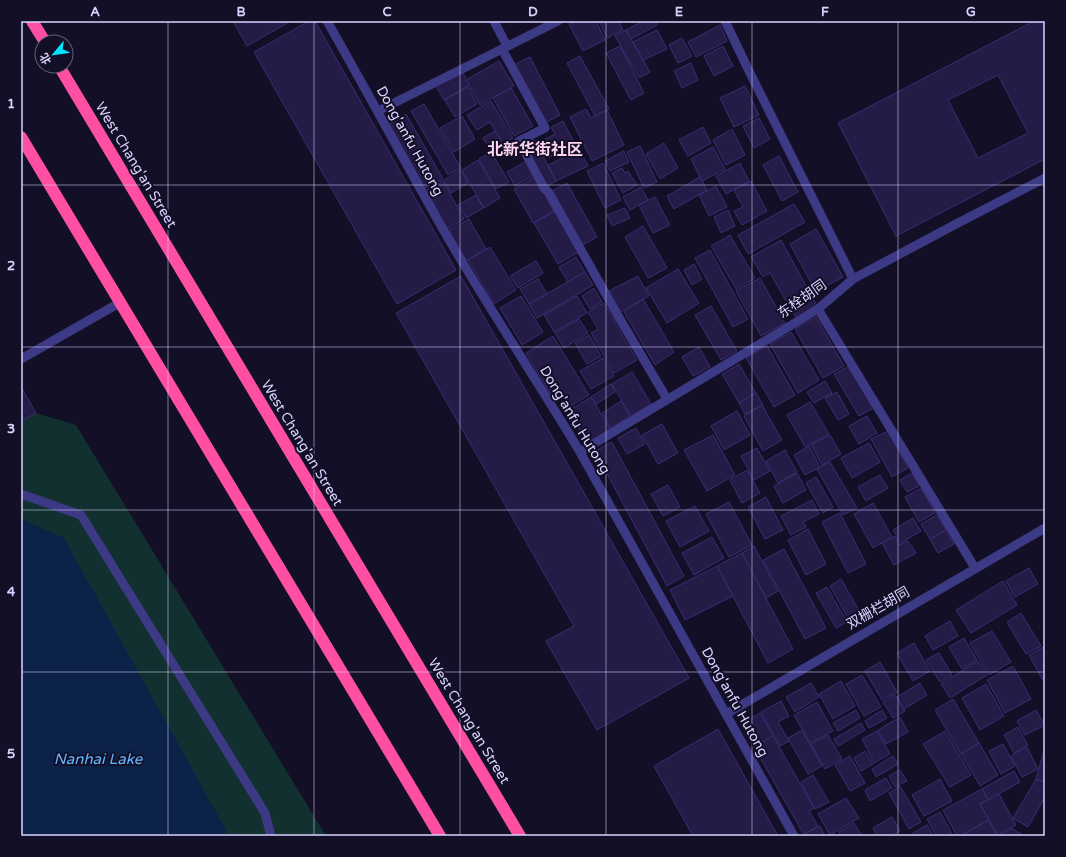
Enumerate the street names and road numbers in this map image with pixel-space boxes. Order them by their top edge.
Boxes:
street label: Dong'anfu Hutong [373,83,447,199]
street label: West Chang'an Street [92,99,181,232]
street label: 东栓胡同 [774,276,830,322]
street label: Dong'anfu Hutong [536,363,614,477]
street label: West Chang'an Street [258,377,347,510]
street label: 双栅栏胡同 [843,583,913,633]
street label: Dong'anfu Hutong [698,644,772,760]
street label: West Chang'an Street [425,655,514,788]

